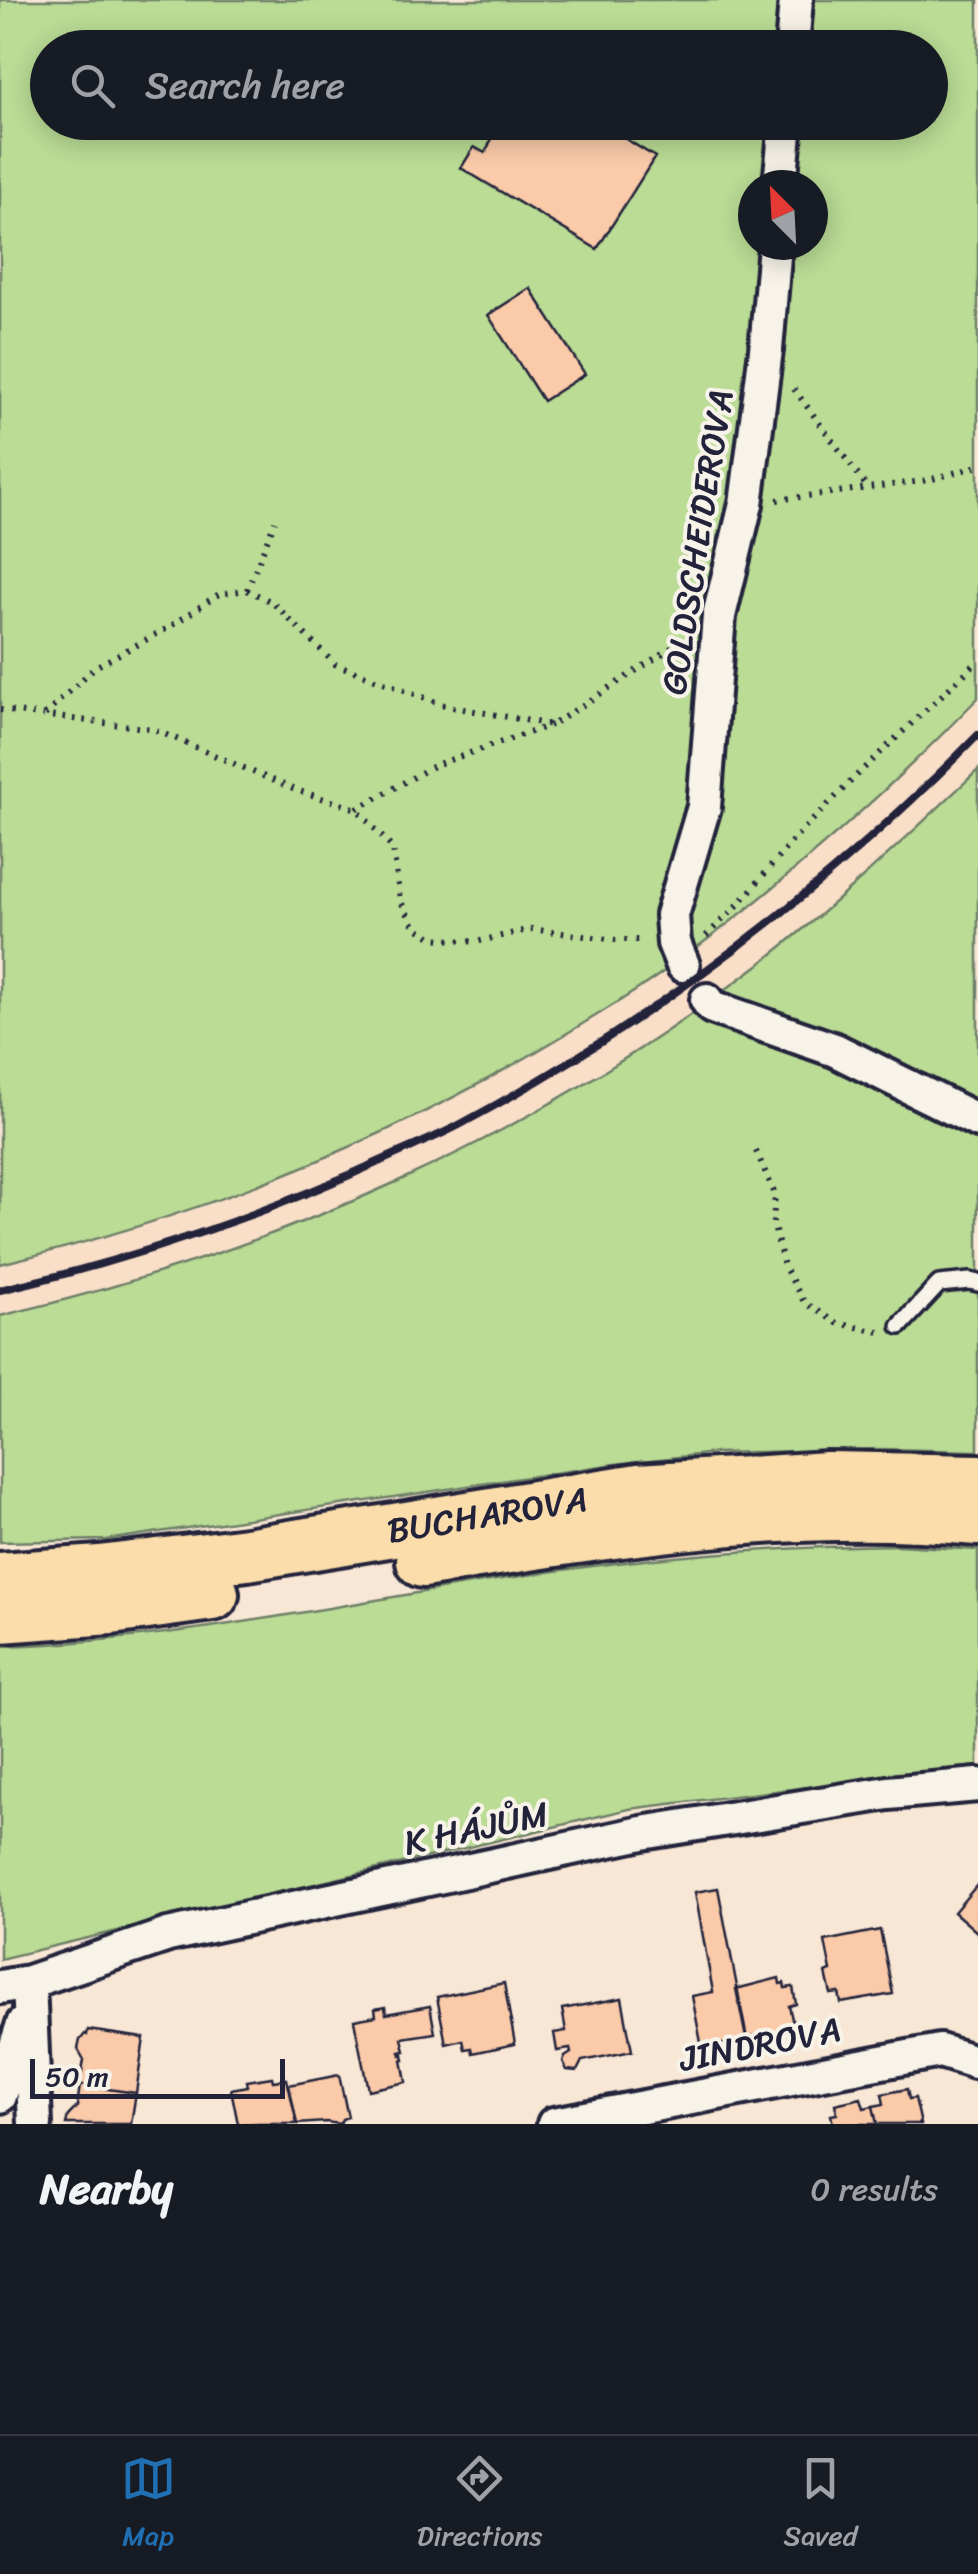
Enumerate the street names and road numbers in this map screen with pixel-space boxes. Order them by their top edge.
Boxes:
street label: GOLDSCHEIDEROVA [642,385,752,699]
street label: BUCHAROVA [383,1468,592,1562]
street label: K HÁJŮM [398,1782,554,1874]
street label: JINDROVA [673,1998,846,2090]

